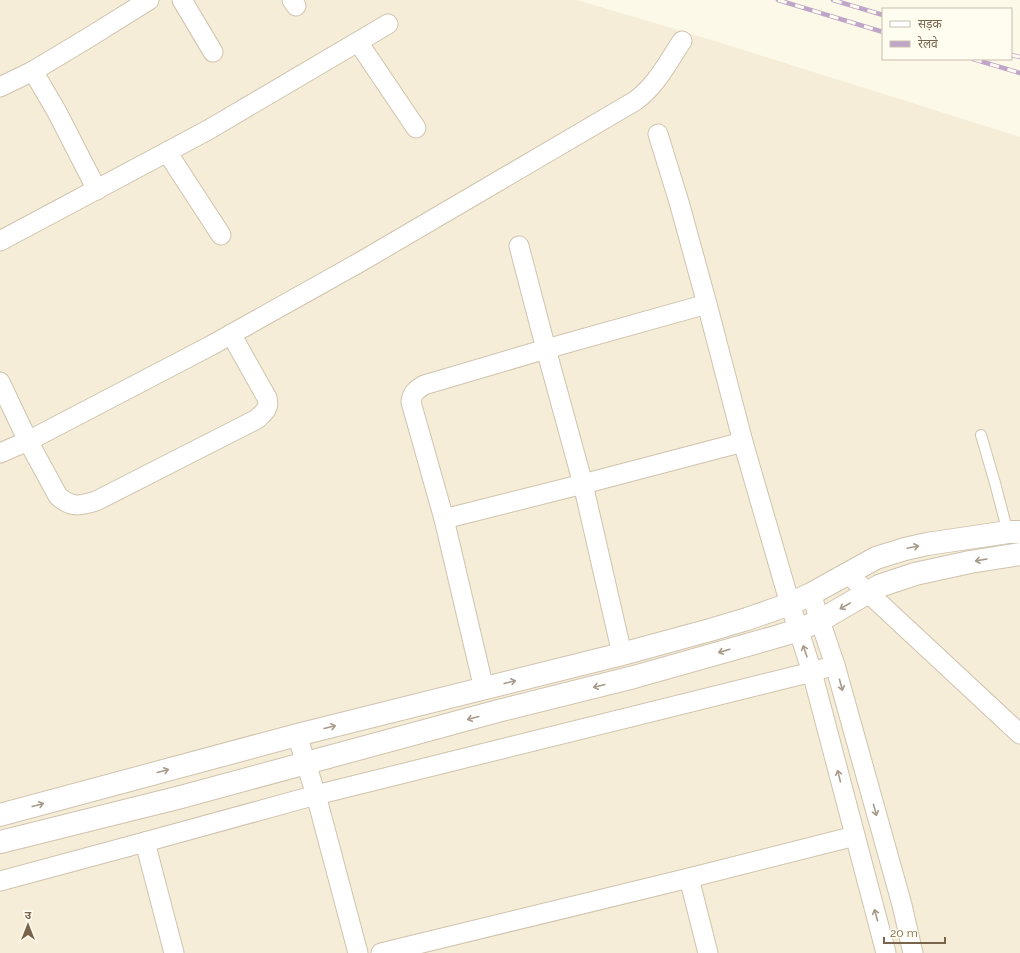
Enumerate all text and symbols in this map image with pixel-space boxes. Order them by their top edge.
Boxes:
legend [882,8,1012,60]
text: सड़क [918,17,943,31]
text: रेलवे [918,36,938,51]
one-way arrow [906,543,919,551]
one-way arrow [975,556,988,564]
one-way arrow [839,602,851,610]
one-way arrow [801,644,808,657]
one-way arrow [718,648,731,656]
one-way arrow [503,678,516,685]
one-way arrow [838,678,845,691]
one-way arrow [593,682,606,690]
one-way arrow [467,715,480,722]
one-way arrow [323,723,336,730]
one-way arrow [157,767,170,774]
one-way arrow [835,770,842,783]
one-way arrow [31,800,44,808]
one-way arrow [872,803,880,816]
north arrow [8,905,48,945]
text: उ [25,909,32,922]
one-way arrow [871,909,879,922]
scale bar [884,919,945,945]
text: 20 m [890,926,918,940]

